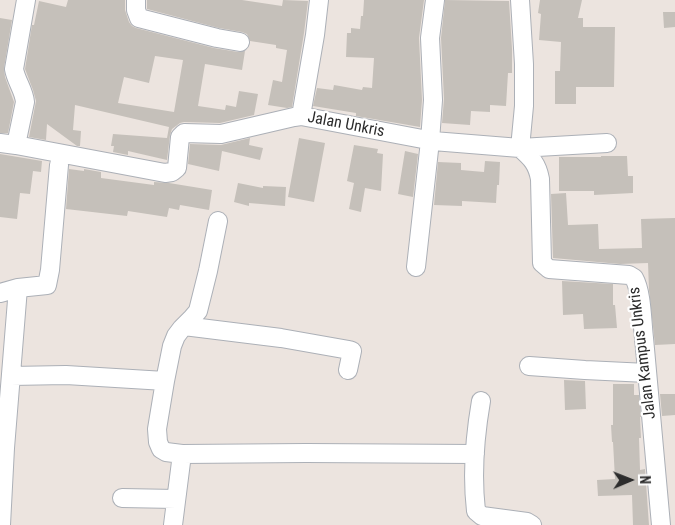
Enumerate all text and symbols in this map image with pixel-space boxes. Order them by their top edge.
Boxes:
street label: Jalan Unkris [306,108,386,142]
street label: Jalan Kampus Unkris [625,286,661,420]
north arrow [605,455,655,505]
text: N [637,475,653,484]

